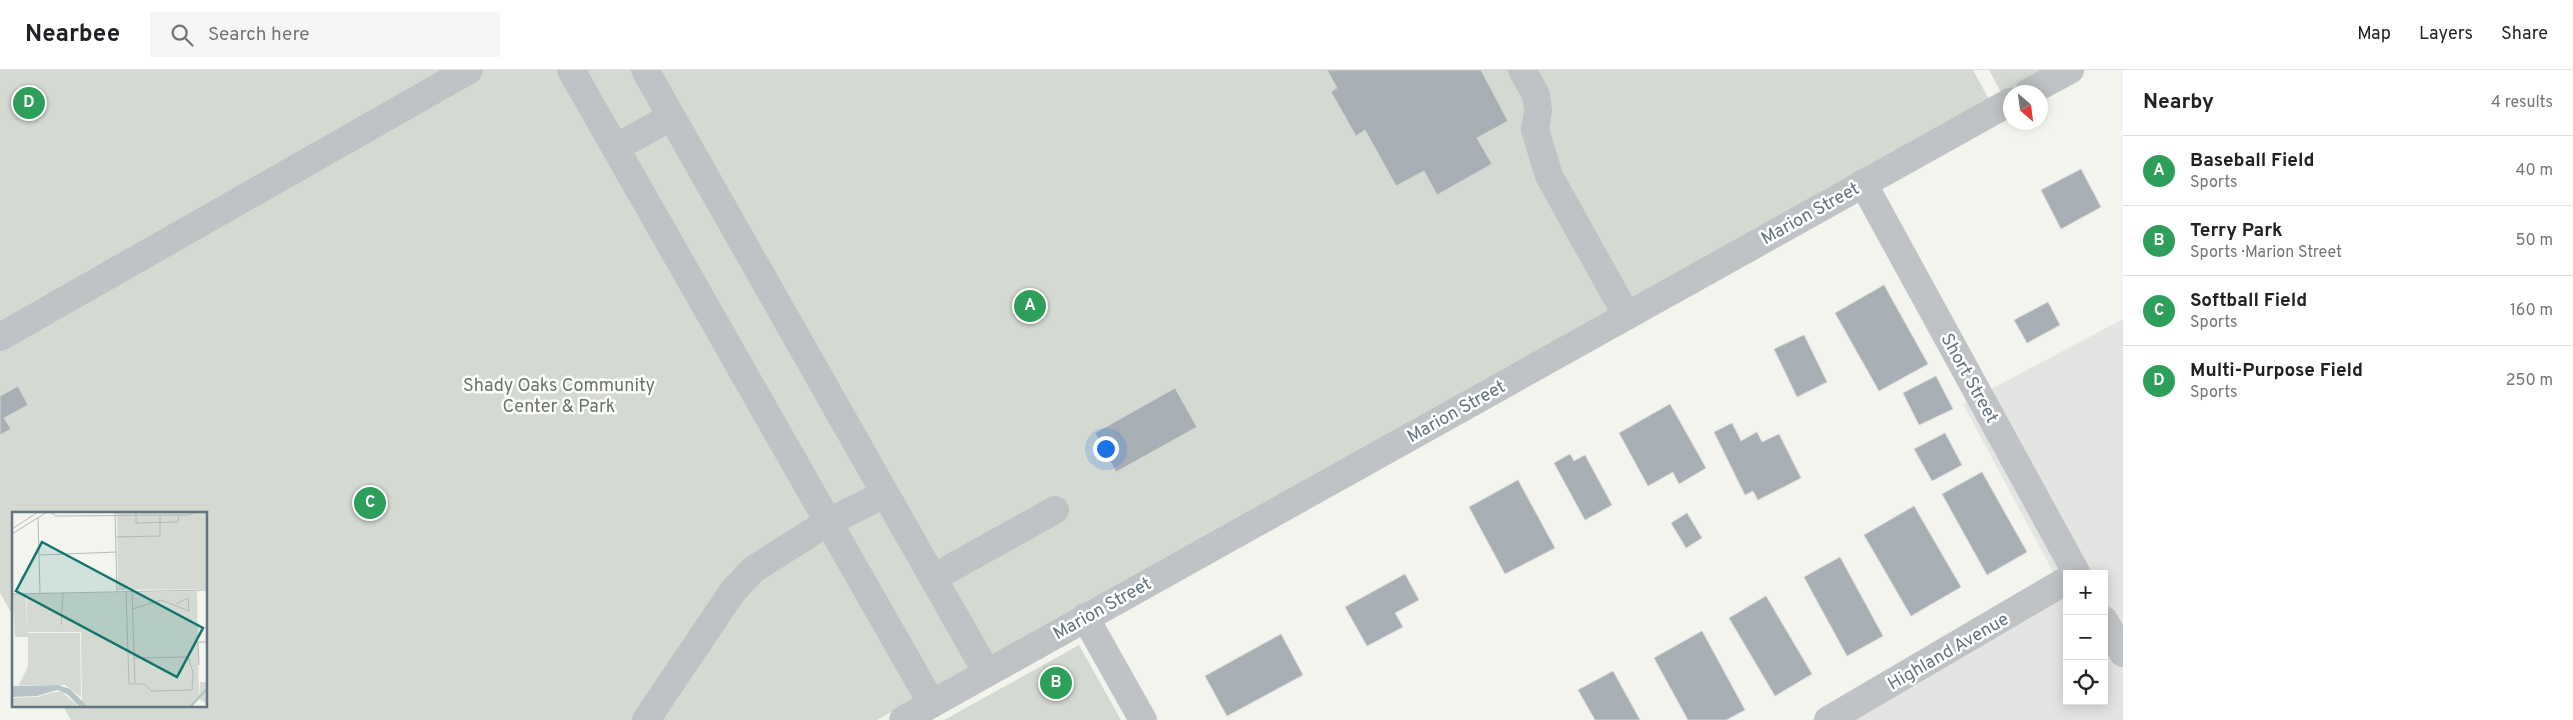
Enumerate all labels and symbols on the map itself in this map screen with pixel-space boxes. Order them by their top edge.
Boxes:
pin: D [13,84,45,122]
north arrow [2003,85,2048,130]
street label: Marion Street [1757,178,1864,251]
pin: A [1014,287,1046,325]
street label: Short Street [1935,330,2003,428]
park label: Shady Oaks Community Center & Park [463,375,655,419]
street label: Marion Street [1403,376,1510,449]
your location [1093,436,1119,462]
pin: C [354,484,386,522]
inset map [12,512,208,708]
street label: Marion Street [1049,573,1156,646]
street label: Highland Avenue [1884,608,2013,696]
pin: B [1040,664,1072,702]

